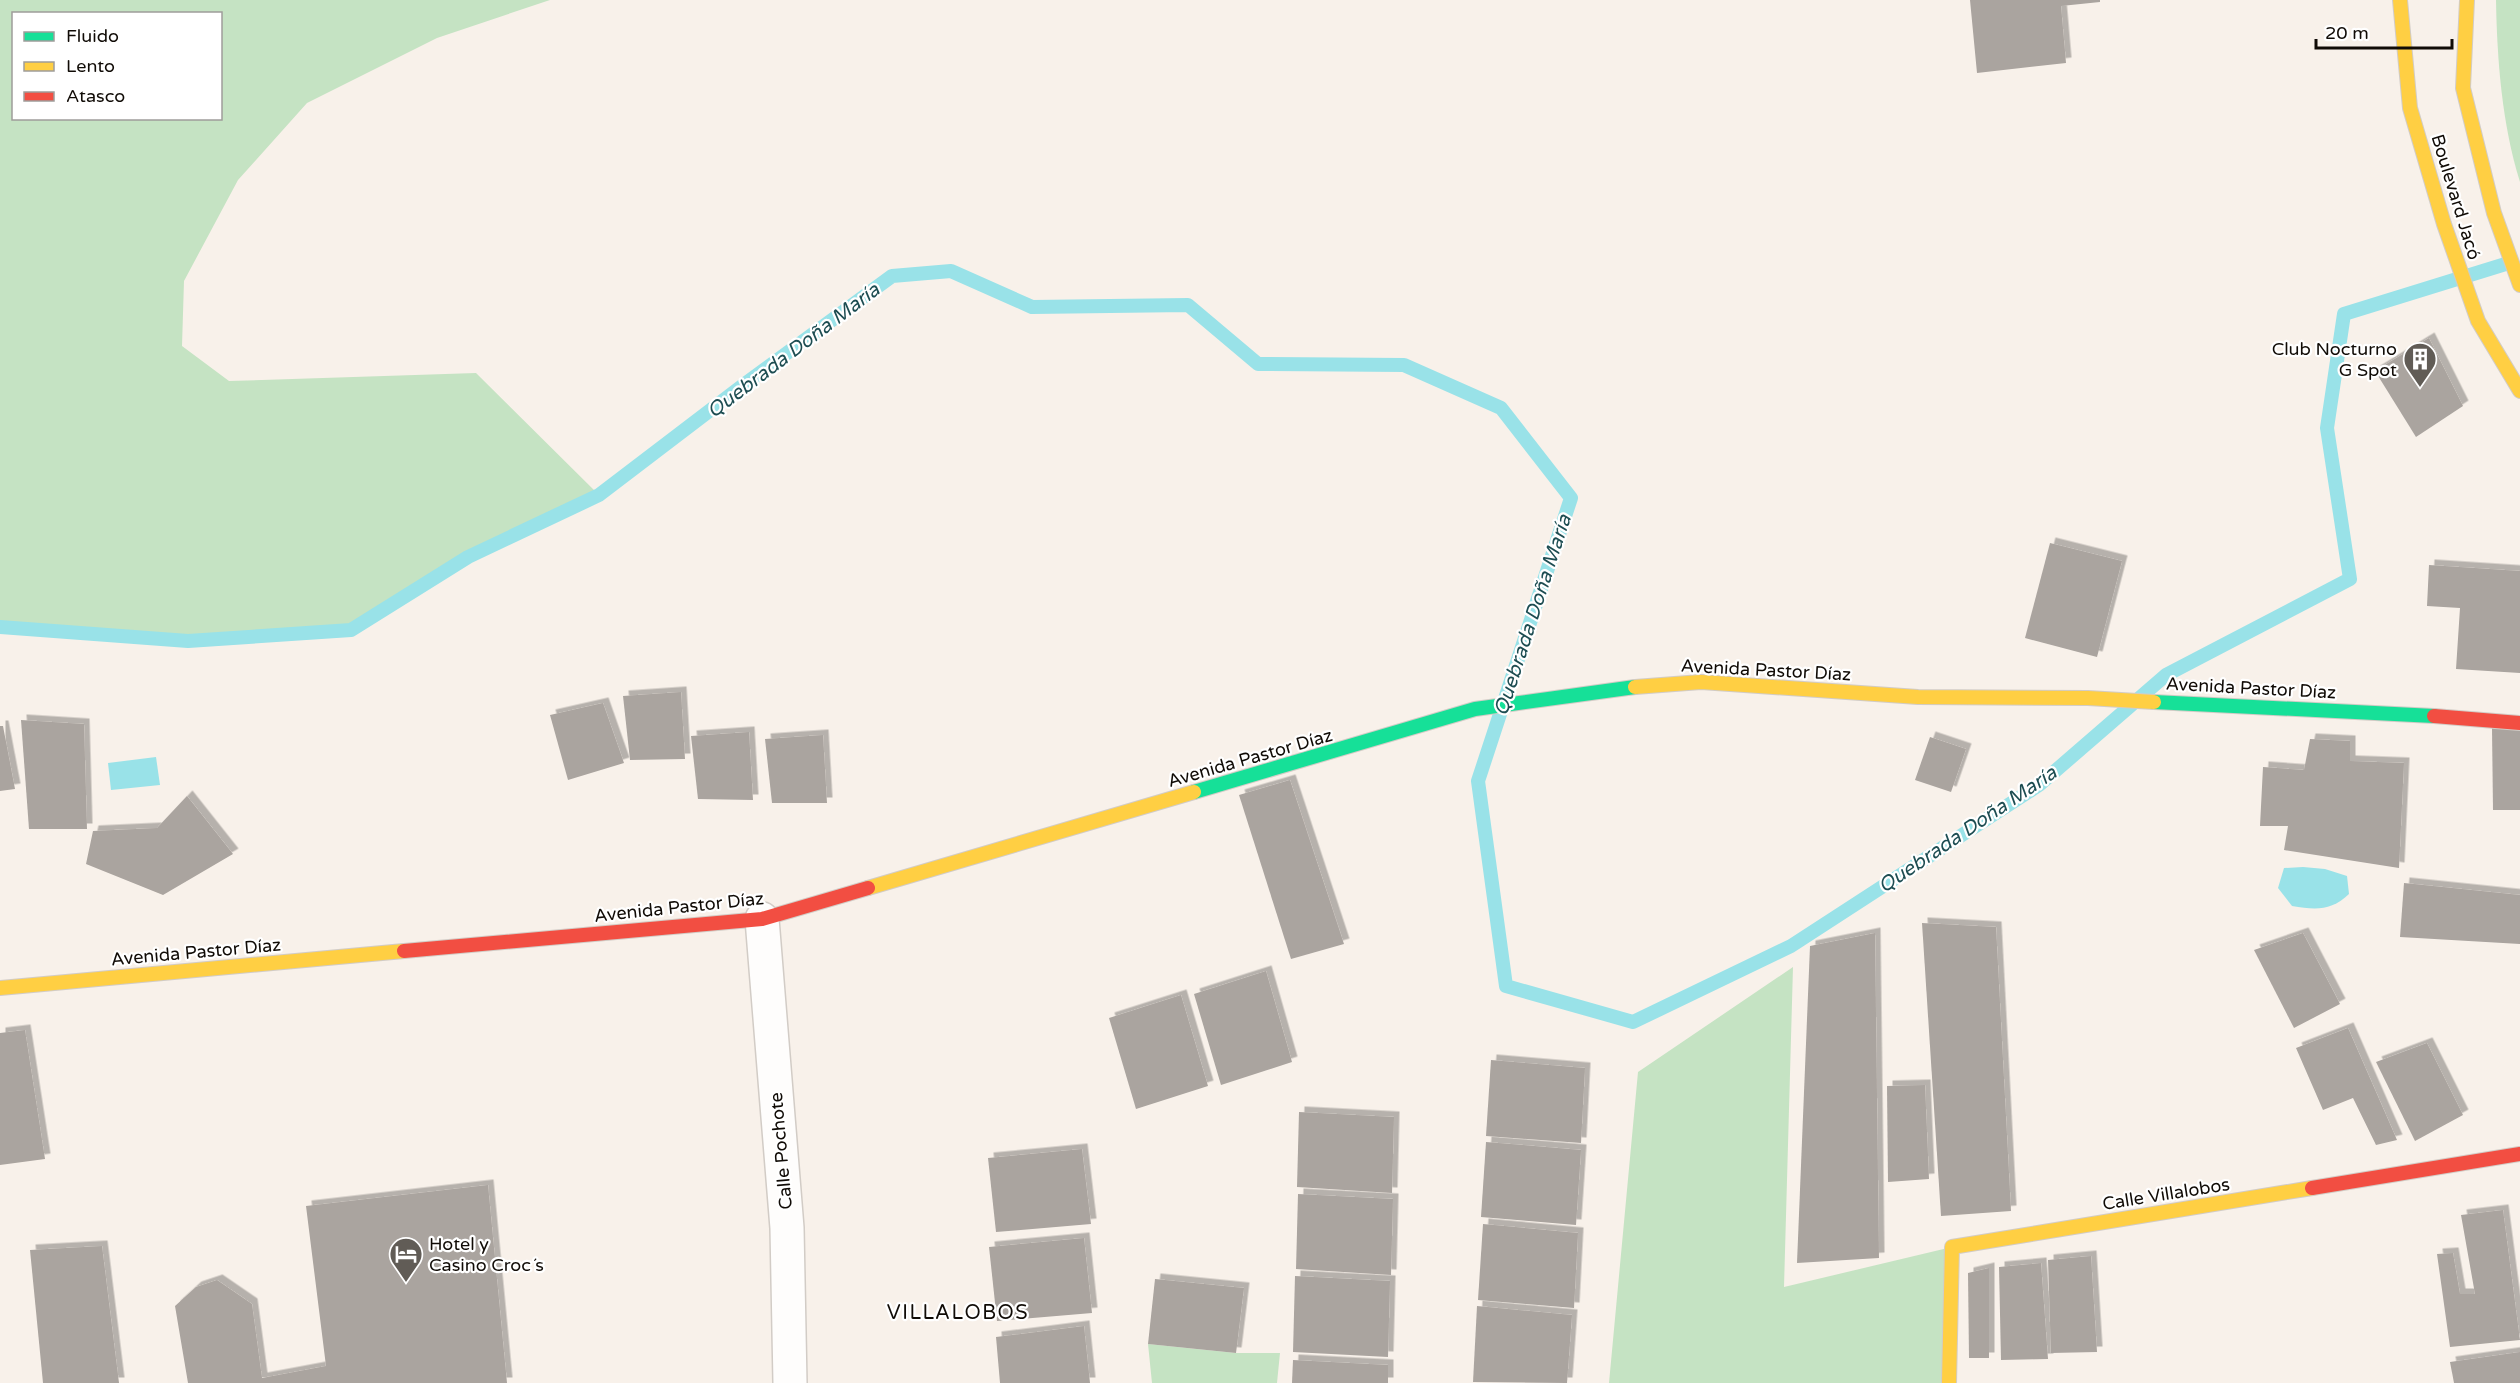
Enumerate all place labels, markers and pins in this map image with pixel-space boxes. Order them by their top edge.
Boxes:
place label: Club Nocturno G Spot [2272,338,2397,381]
building icon: Club Nocturno G Spot [2402,341,2438,388]
place label: Hotel y Casino Croc´s [429,1233,544,1276]
hotel icon: Hotel y Casino Croc´s [388,1236,424,1283]

